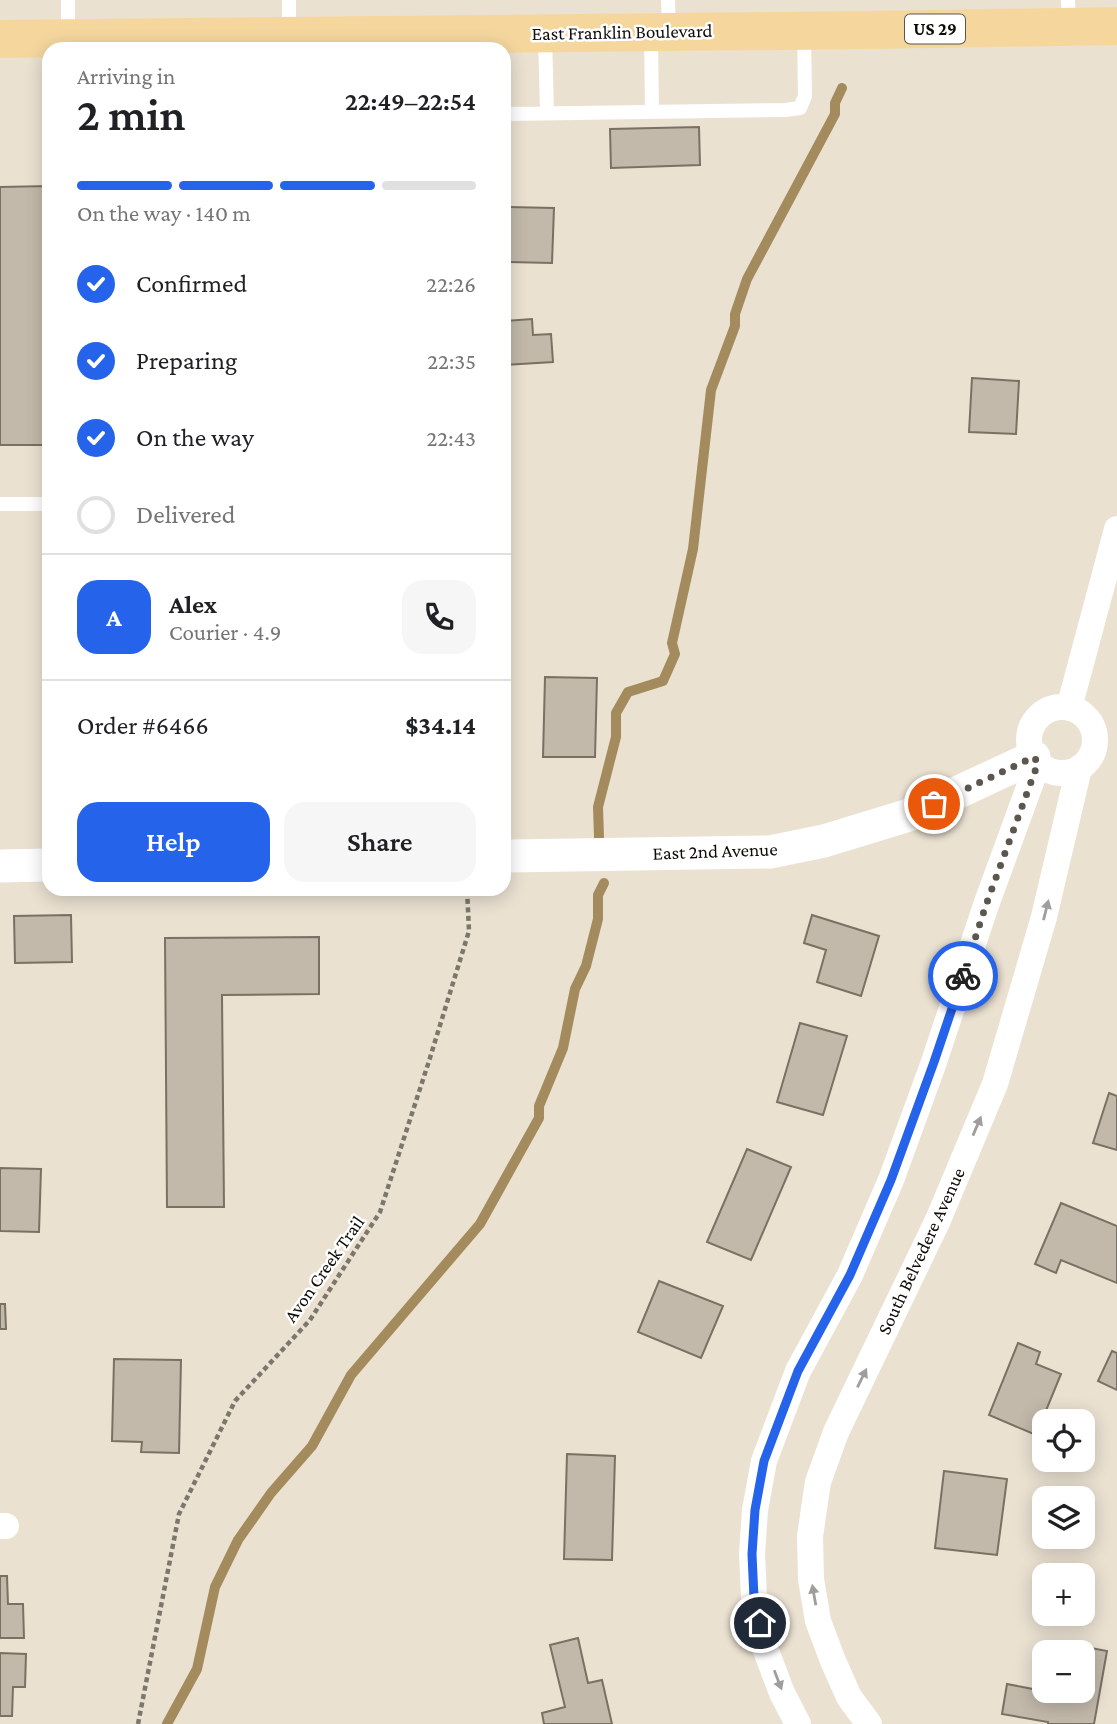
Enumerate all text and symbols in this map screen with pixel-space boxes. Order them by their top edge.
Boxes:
road number: US 29 [905,15,965,44]
street label: East Franklin Boulevard [531,20,713,44]
text: Arriving in [77,63,175,89]
text: 22:49–22:54 [345,87,476,116]
text: 2 min [77,89,185,140]
text: On the way · 140 m [77,200,251,226]
icon: check [77,265,115,303]
text: Confirmed [136,269,247,298]
text: 22:26 [426,271,476,297]
icon: check [77,342,115,380]
text: Preparing [136,346,237,375]
text: 22:35 [427,348,476,374]
icon: check [77,419,115,457]
text: On the way [136,423,254,452]
text: 22:43 [426,425,476,451]
text: Delivered [136,500,235,529]
button: phone [402,580,476,654]
text: Alex [169,590,217,619]
text: A [106,603,122,632]
text: Courier · 4.9 [169,619,281,645]
text: Order #6466 [77,711,209,740]
text: $34.14 [405,711,476,740]
pin [904,774,964,834]
icon: bag [915,785,953,823]
button: Help [77,802,270,882]
button: Share [284,802,476,882]
street label: East 2nd Avenue [652,838,778,864]
one-way arrow [1041,899,1052,921]
courier [928,941,998,1011]
icon: bike [944,957,982,995]
one-way arrow [972,1116,983,1137]
street label: South Belvedere Avenue [873,1164,969,1338]
street label: Avon Creek Trail [280,1212,368,1326]
one-way arrow [857,1368,868,1388]
map controls [1032,1409,1095,1703]
button: locate [1032,1409,1095,1472]
button: layers [1032,1486,1095,1549]
button: + [1032,1563,1095,1626]
one-way arrow [808,1584,819,1606]
pin [730,1593,790,1653]
icon: home [741,1604,779,1642]
button: − [1032,1640,1095,1703]
one-way arrow [772,1670,783,1691]

